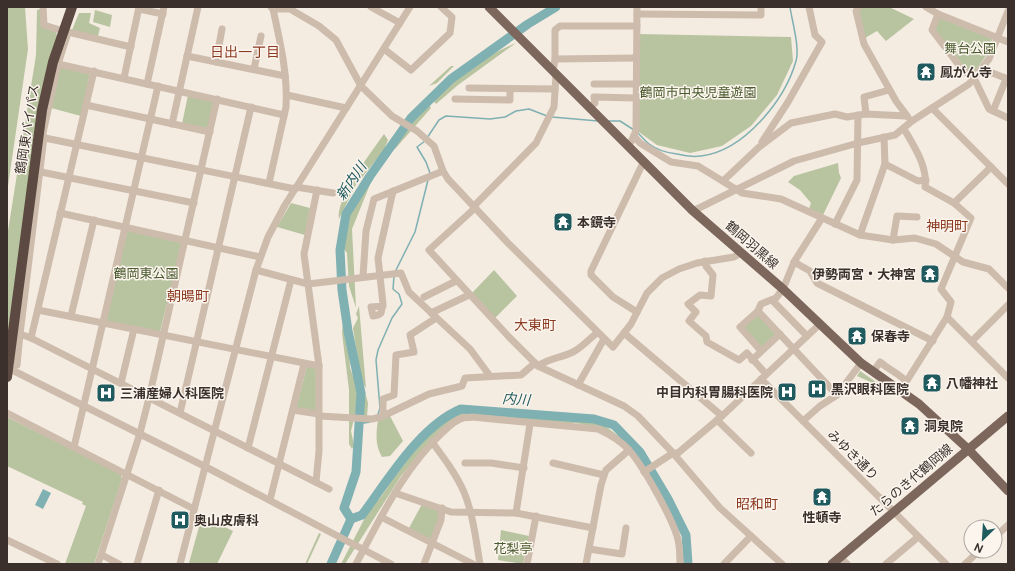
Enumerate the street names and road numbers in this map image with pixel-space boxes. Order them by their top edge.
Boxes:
street label: 鶴岡東バイパス [12,83,42,175]
street label: 鶴岡羽黒線 [723,218,781,272]
street label: みゆき通り [825,427,881,483]
street label: たらのき代鶴岡線 [866,441,956,519]

